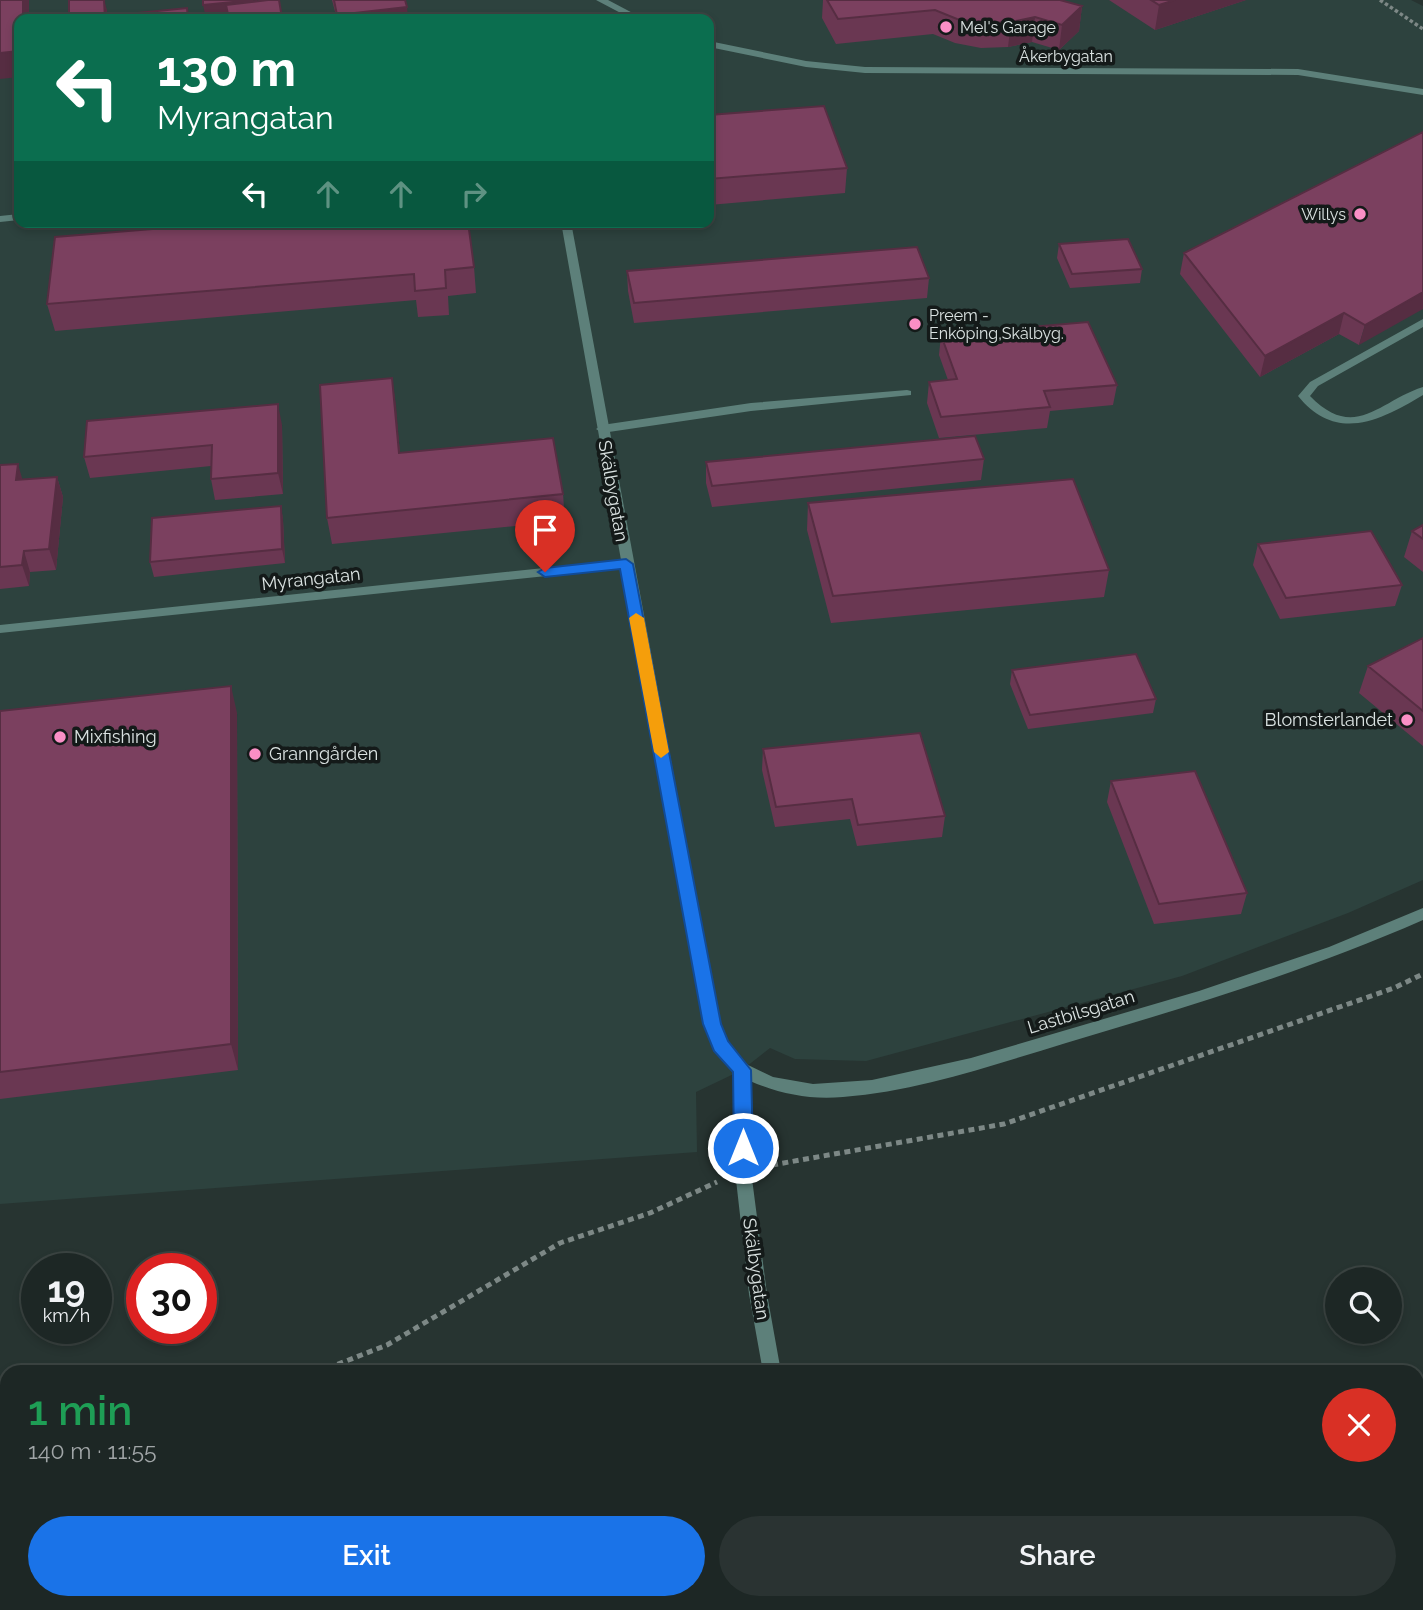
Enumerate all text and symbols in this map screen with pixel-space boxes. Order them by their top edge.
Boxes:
place label: Mel's Garage [960,18,1056,37]
marker: Mel's Garage [938,19,954,35]
text: 130 m [157,40,296,97]
icon: left [42,42,133,133]
street label: Åkerbygatan [1019,46,1113,66]
text: Myrangatan [157,99,334,136]
icon: left [236,175,274,213]
icon: ahead [309,175,347,213]
icon: ahead [382,175,420,213]
icon: right [455,175,493,213]
place label: Willys [1301,205,1346,224]
marker: Willys [1352,206,1368,222]
place label: Preem - Enköping,Skälbyg. [929,306,1064,343]
marker: Preem - Enköping,Skälbyg. [907,316,923,332]
street label: Skälbygatan [594,439,633,543]
pin [515,500,575,572]
icon: arrive [526,511,564,549]
street label: Myrangatan [260,563,361,594]
place label: Blomsterlandet [1265,709,1393,730]
marker: Blomsterlandet [1399,712,1415,728]
place label: Mixfishing [74,726,157,747]
marker: Mixfishing [52,729,68,745]
place label: Granngården [269,743,378,764]
marker: Granngården [247,746,263,762]
street label: Lastbilsgatan [1025,985,1137,1038]
position arrow [706,1111,780,1185]
street label: Skälbygatan [739,1217,774,1321]
speed limit sign: 30 [126,1253,217,1344]
map controls [1325,1267,1402,1344]
button: search [1325,1267,1402,1344]
text: 19 [48,1269,85,1310]
text: km/h [43,1305,90,1326]
text: 1 min [28,1386,132,1435]
button: close [1322,1388,1396,1462]
text: 140 m · 11:55 [28,1437,157,1464]
button: Exit [28,1516,705,1596]
button: Share [719,1516,1396,1596]

